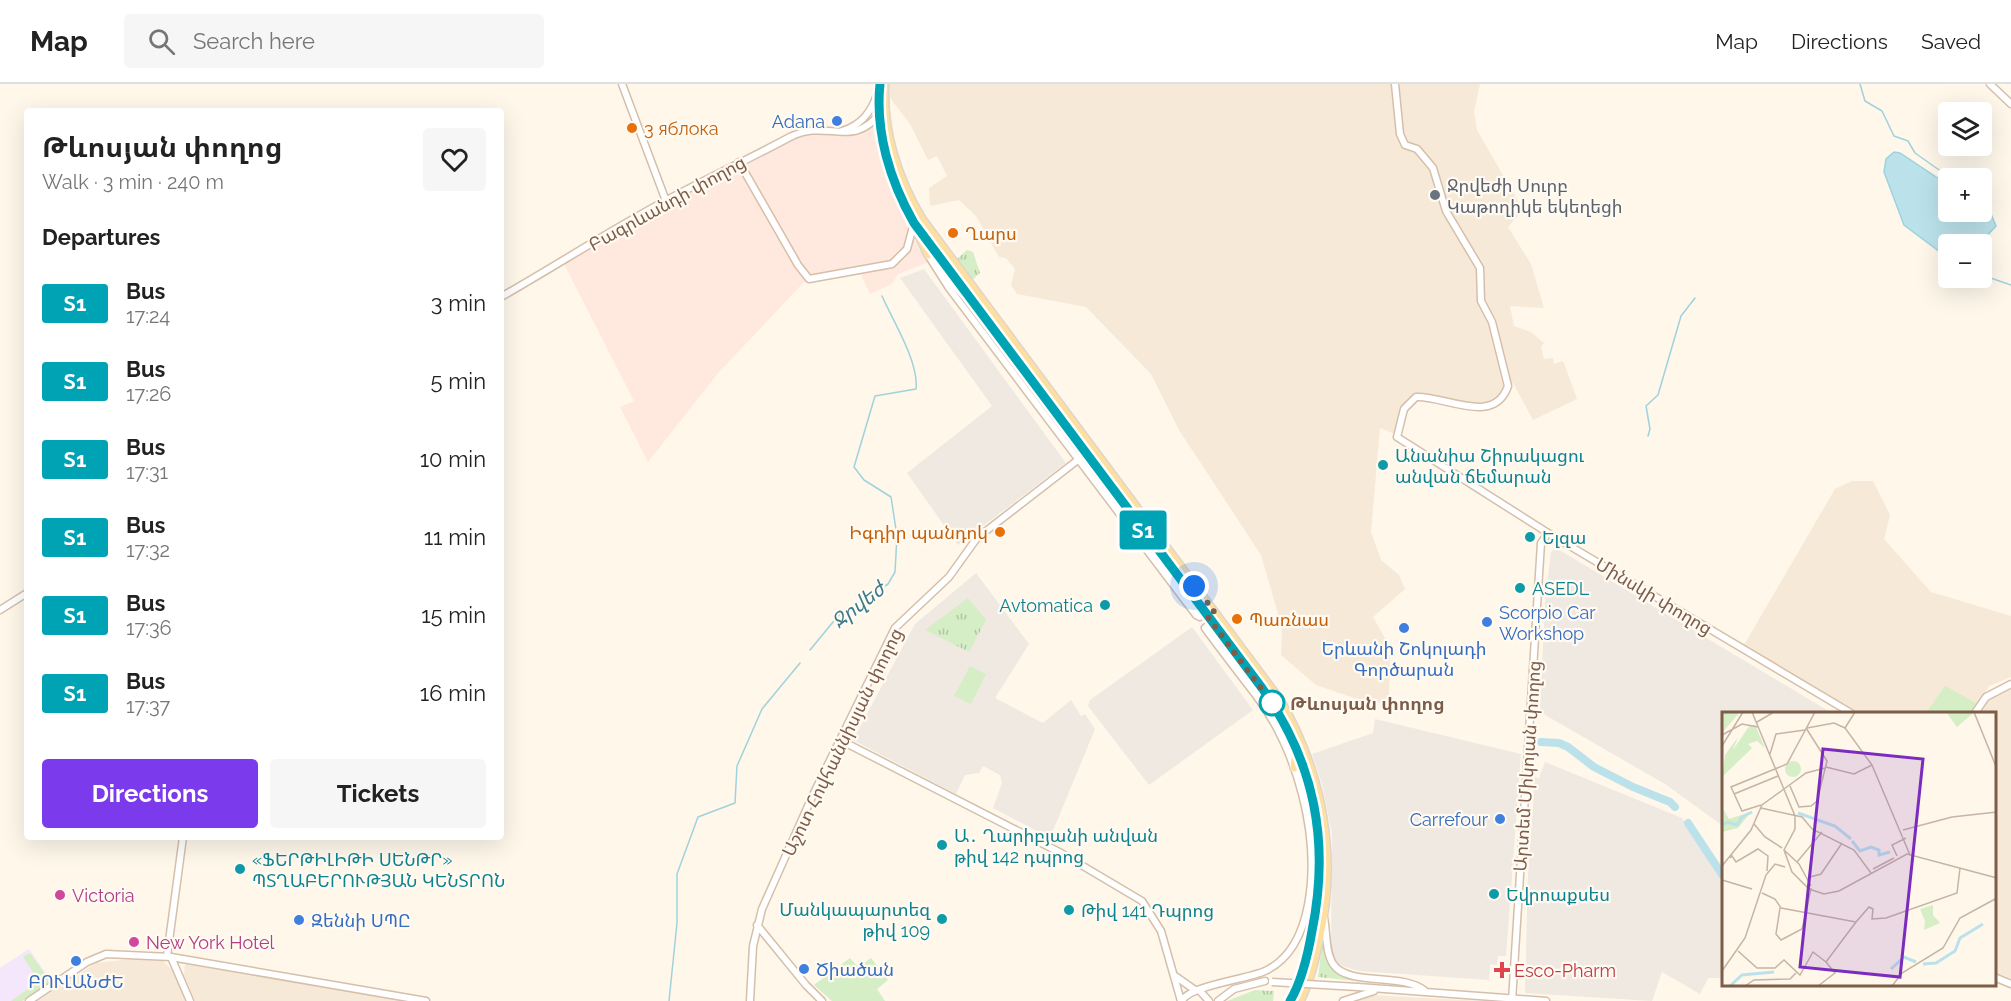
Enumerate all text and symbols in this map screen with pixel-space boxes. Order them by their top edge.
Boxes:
search box [124,14,544,68]
text: Map [30,25,88,58]
icon: search [145,25,178,58]
text: Search here [193,28,315,54]
text: Map [1715,29,1758,54]
text: Directions [1791,29,1888,54]
text: Saved [1921,29,1981,54]
map controls [1938,102,1992,288]
button: layers [1938,102,1992,156]
place label: Adana [772,111,825,132]
marker: Adana [830,114,844,128]
place label: 3 яблока [644,118,719,139]
marker: 3 яблока [625,121,639,135]
button: heart [423,128,486,191]
text: Թևոսյան փողոց [42,131,282,164]
street label: Բագրևանդի փողոց [585,151,749,255]
button: + [1938,168,1992,222]
text: Walk · 3 min · 240 m [42,170,224,194]
place label: Ջրվեժի Սուրբ Կաթողիկե եկեղեցի [1447,175,1622,217]
marker: Ջրվեժի Սուրբ Կաթողիկե եկեղեցի [1428,188,1442,202]
place label: Ղարս [965,223,1017,244]
text: Departures [42,224,160,250]
marker: Ղարս [946,226,960,240]
button: − [1938,234,1992,288]
text: Bus [126,278,165,304]
text: 3 min [431,290,486,316]
text: Տ1 [64,291,86,316]
text: 17:24 [126,304,170,328]
text: Bus [126,356,165,382]
text: 5 min [431,368,486,394]
text: Տ1 [64,369,86,394]
text: 17:26 [126,382,171,406]
text: Bus [126,434,165,460]
place label: Անանիա Շիրակացու անվան ճեմարան [1395,445,1584,487]
text: 10 min [420,446,486,472]
text: Տ1 [64,447,86,472]
marker: Անանիա Շիրակացու անվան ճեմարան [1376,458,1390,472]
text: 17:31 [126,460,168,484]
line badge: Տ1 [1116,510,1170,550]
text: Bus [126,512,165,538]
text: Տ1 [1132,518,1154,543]
place label: Իգդիր պանդոկ [849,522,988,543]
text: 11 min [424,524,486,550]
text: Տ1 [64,525,86,550]
marker: Իգդիր պանդոկ [993,525,1007,539]
place label: Ելզա [1542,527,1586,548]
marker: Ելզա [1523,530,1537,544]
text: 17:32 [126,538,170,562]
street label: Մինսկի փողոց [1592,553,1716,639]
your location [1179,571,1209,601]
water label: Ջրվեժ [827,575,892,633]
place label: ASEDL [1532,578,1590,599]
marker: ASEDL [1513,581,1527,595]
text: Bus [126,590,165,616]
place label: Avtomatica [999,595,1093,616]
marker: Avtomatica [1098,598,1112,612]
text: 15 min [421,602,486,628]
place label: Scorpio Car Workshop [1499,602,1596,644]
text: Տ1 [64,603,86,628]
place label: Պառնաս [1249,609,1329,630]
marker: Պառնաս [1230,612,1244,626]
marker: Scorpio Car Workshop [1480,615,1494,629]
text: 17:36 [126,616,172,640]
marker: Երևանի Շոկոլադի Գործարան [1397,621,1411,635]
street label: Աշոտ Հովհաննիսյան փողոց [778,625,906,859]
place label: Երևանի Շոկոլադի Գործարան [1322,638,1486,680]
street label: Արտեմ Միկոյան փողոց [1509,660,1545,872]
text: Bus [126,668,165,694]
text: 16 min [420,680,486,706]
text: Տ1 [64,681,86,706]
marker: Թևոսյան փողոց [1259,690,1285,716]
place label: Թևոսյան փողոց [1290,693,1445,714]
text: 17:37 [126,694,170,718]
inset map [1722,712,1996,986]
button: Directions [42,759,258,828]
button: Tickets [270,759,486,828]
place label: Carrefour [1410,809,1489,830]
marker: Carrefour [1493,812,1507,826]
place label: Ա․ Ղարիբյանի անվան թիվ 142 դպրոց [954,825,1158,867]
marker: Ա․ Ղարիբյանի անվան թիվ 142 դպրոց [935,838,949,852]
place label: «ՖԵՐԹԻԼԻԹԻ ՍԵՆԹՐ» ՊՏՂԱԲԵՐՈՒԹՅԱՆ ԿԵՆՏՐՈՆ [252,849,505,891]
marker: «ՖԵՐԹԻԼԻԹԻ ՍԵՆԹՐ» ՊՏՂԱԲԵՐՈՒԹՅԱՆ ԿԵՆՏՐՈՆ [233,862,247,876]
place label: Եվրոաքսես [1506,884,1610,905]
place label: Victoria [72,885,135,906]
marker: Եվրոաքսես [1487,887,1501,901]
marker: Victoria [53,888,67,902]
place label: Մանկապարտեզ թիվ 109 [779,899,931,941]
place label: Թիվ 141 Դպրոց [1081,900,1214,921]
marker: Թիվ 141 Դպրոց [1062,903,1076,917]
place label: Զեննի ՍՊԸ [311,910,411,931]
marker: Մանկապարտեզ թիվ 109 [935,912,949,926]
marker: Զեննի ՍՊԸ [292,913,306,927]
place label: New York Hotel [146,932,275,953]
marker: New York Hotel [127,935,141,949]
marker: ԲՈՒԼԱՆԺԵ [69,954,83,968]
place label: Ծիածան [816,959,894,980]
place label: Esco-Pharm [1514,960,1616,981]
marker: Ծիածան [797,962,811,976]
marker: Esco-Pharm [1495,963,1509,977]
place label: ԲՈՒԼԱՆԺԵ [28,971,124,992]

